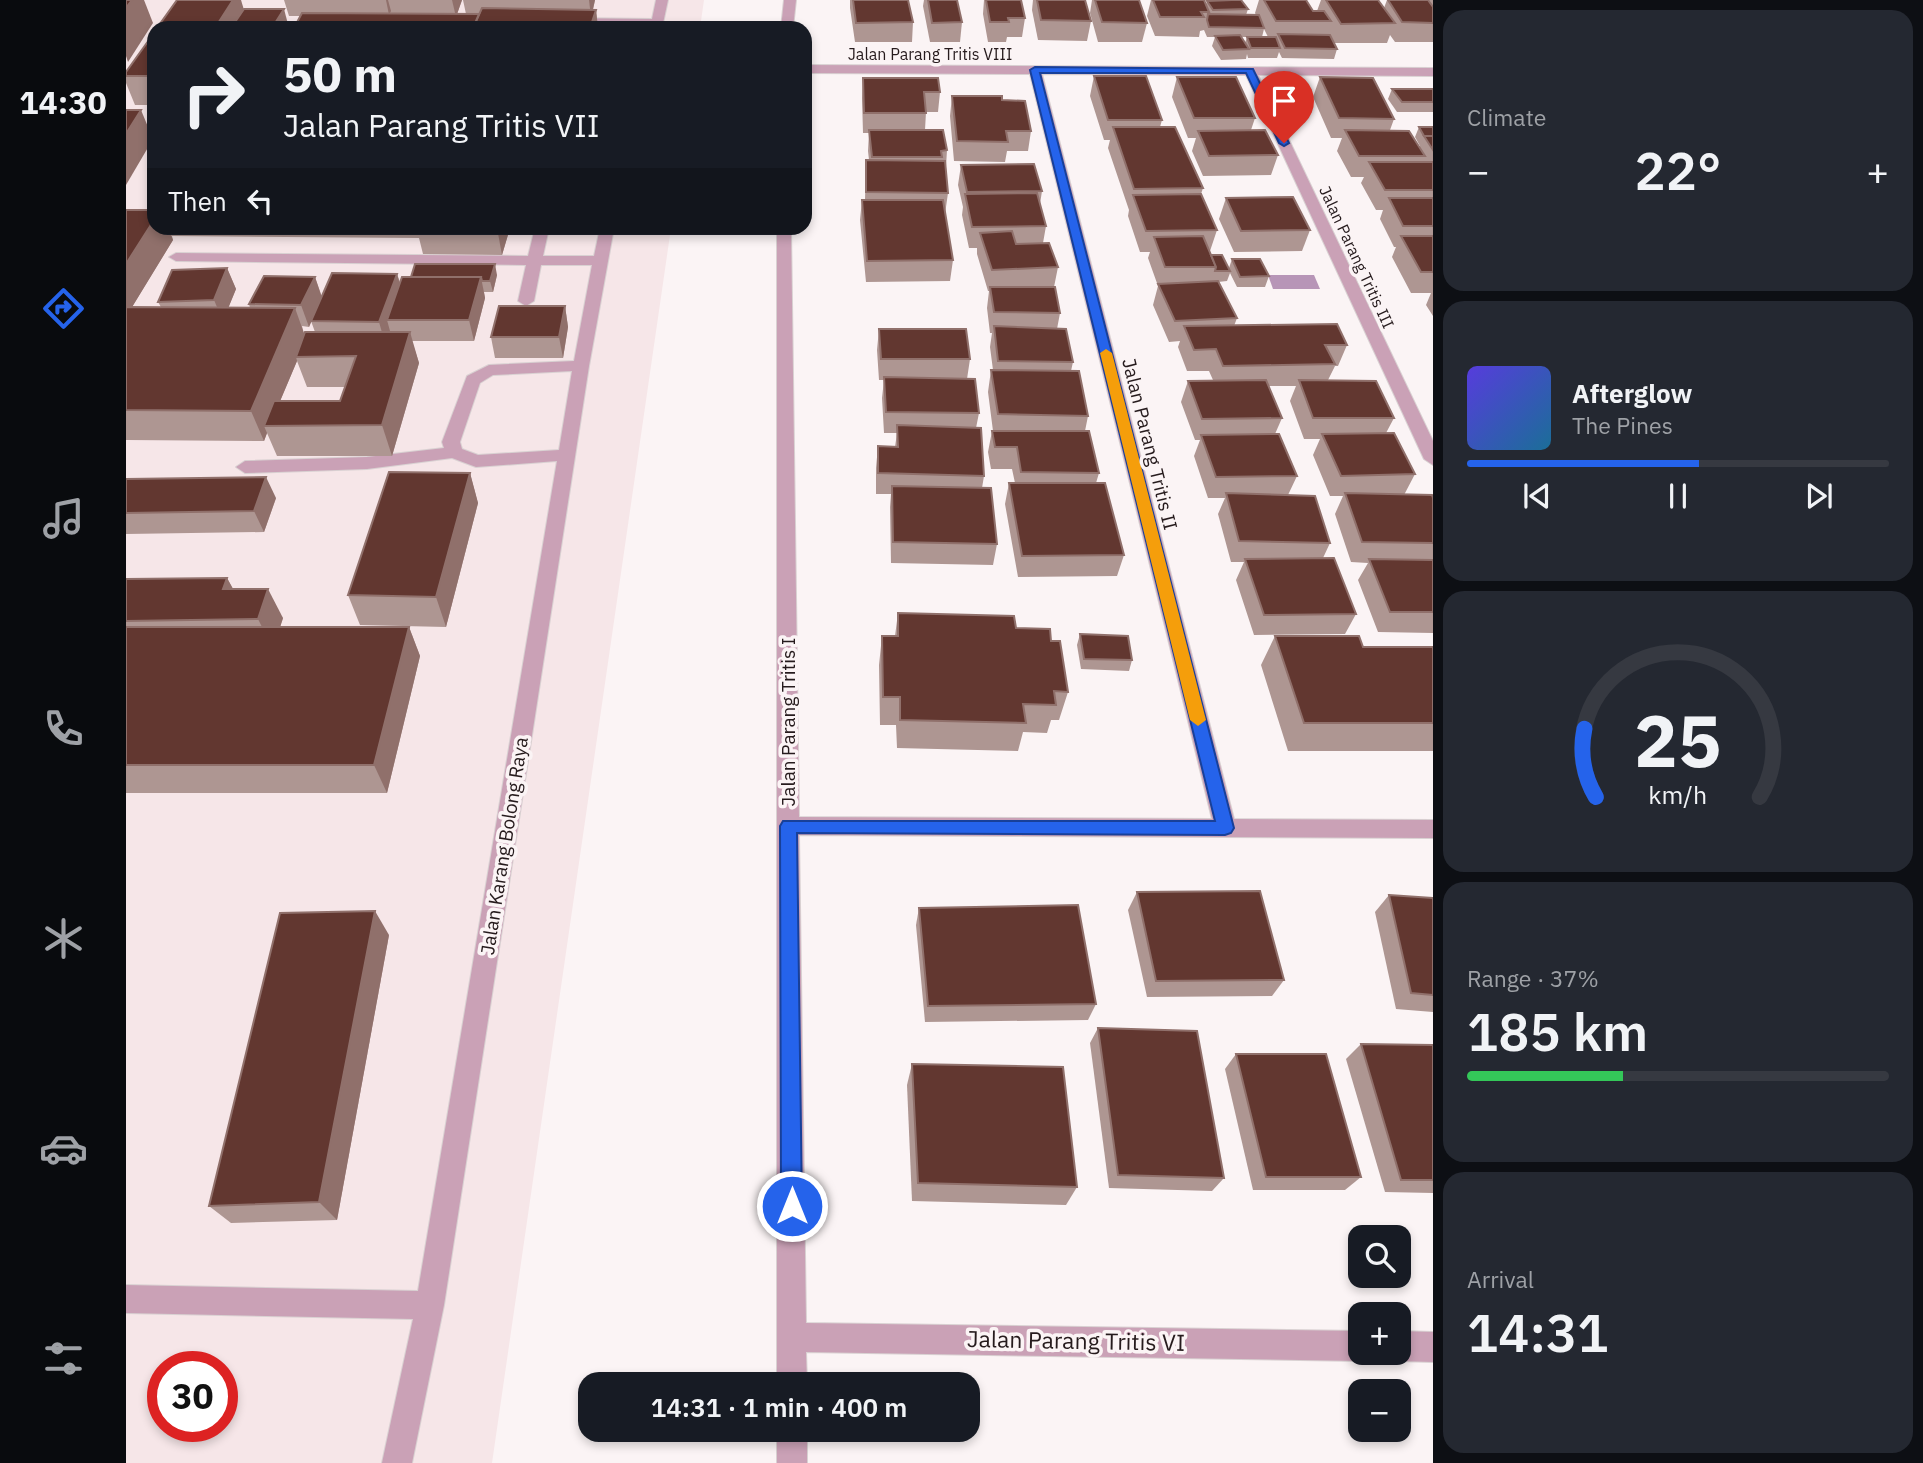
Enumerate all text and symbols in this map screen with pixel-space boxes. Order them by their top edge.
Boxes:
text: 50 m [283,42,397,105]
street label: Jalan Parang Tritis VIII [848,44,1012,64]
icon: right [168,49,259,140]
pin [1254,71,1314,143]
text: 14:30 [19,81,107,123]
icon: arrive [1265,82,1303,120]
text: Climate [1467,102,1546,132]
text: Jalan Parang Tritis VII [283,104,599,146]
text: 22° [1635,137,1721,204]
text: − [1467,146,1490,195]
text: + [1866,146,1889,195]
icon: left [241,182,279,220]
street label: Jalan Parang Tritis III [1315,183,1399,331]
text: Then [168,184,227,218]
icon: directions [39,284,88,333]
street label: Jalan Parang Tritis II [1117,356,1183,532]
text: Afterglow [1572,376,1692,410]
text: The Pines [1572,410,1673,440]
icon: previous [1518,477,1556,515]
icon: pause [1659,477,1697,515]
icon: next [1800,477,1838,515]
icon: music [39,494,88,543]
street label: Jalan Parang Tritis I [776,638,800,806]
text: 25 [1634,693,1722,788]
icon: phone [39,704,88,753]
street label: Jalan Karang Bolong Raya [475,735,533,957]
text: km/h [1649,778,1707,811]
icon: climate [39,914,88,963]
text: Range · 37% [1467,963,1599,993]
text: 185 km [1467,998,1648,1065]
icon: car [39,1124,88,1173]
position arrow [755,1169,829,1243]
map controls [1348,1225,1411,1442]
button: search [1348,1225,1411,1288]
text: Arrival [1467,1264,1534,1294]
text: 14:31 [1467,1299,1608,1366]
button: + [1348,1302,1411,1365]
street label: Jalan Parang Tritis VI [967,1323,1185,1357]
icon: filters [39,1334,88,1383]
speed limit sign: 30 [147,1351,238,1442]
button: − [1348,1379,1411,1442]
text: 14:31 · 1 min · 400 m [651,1390,907,1424]

